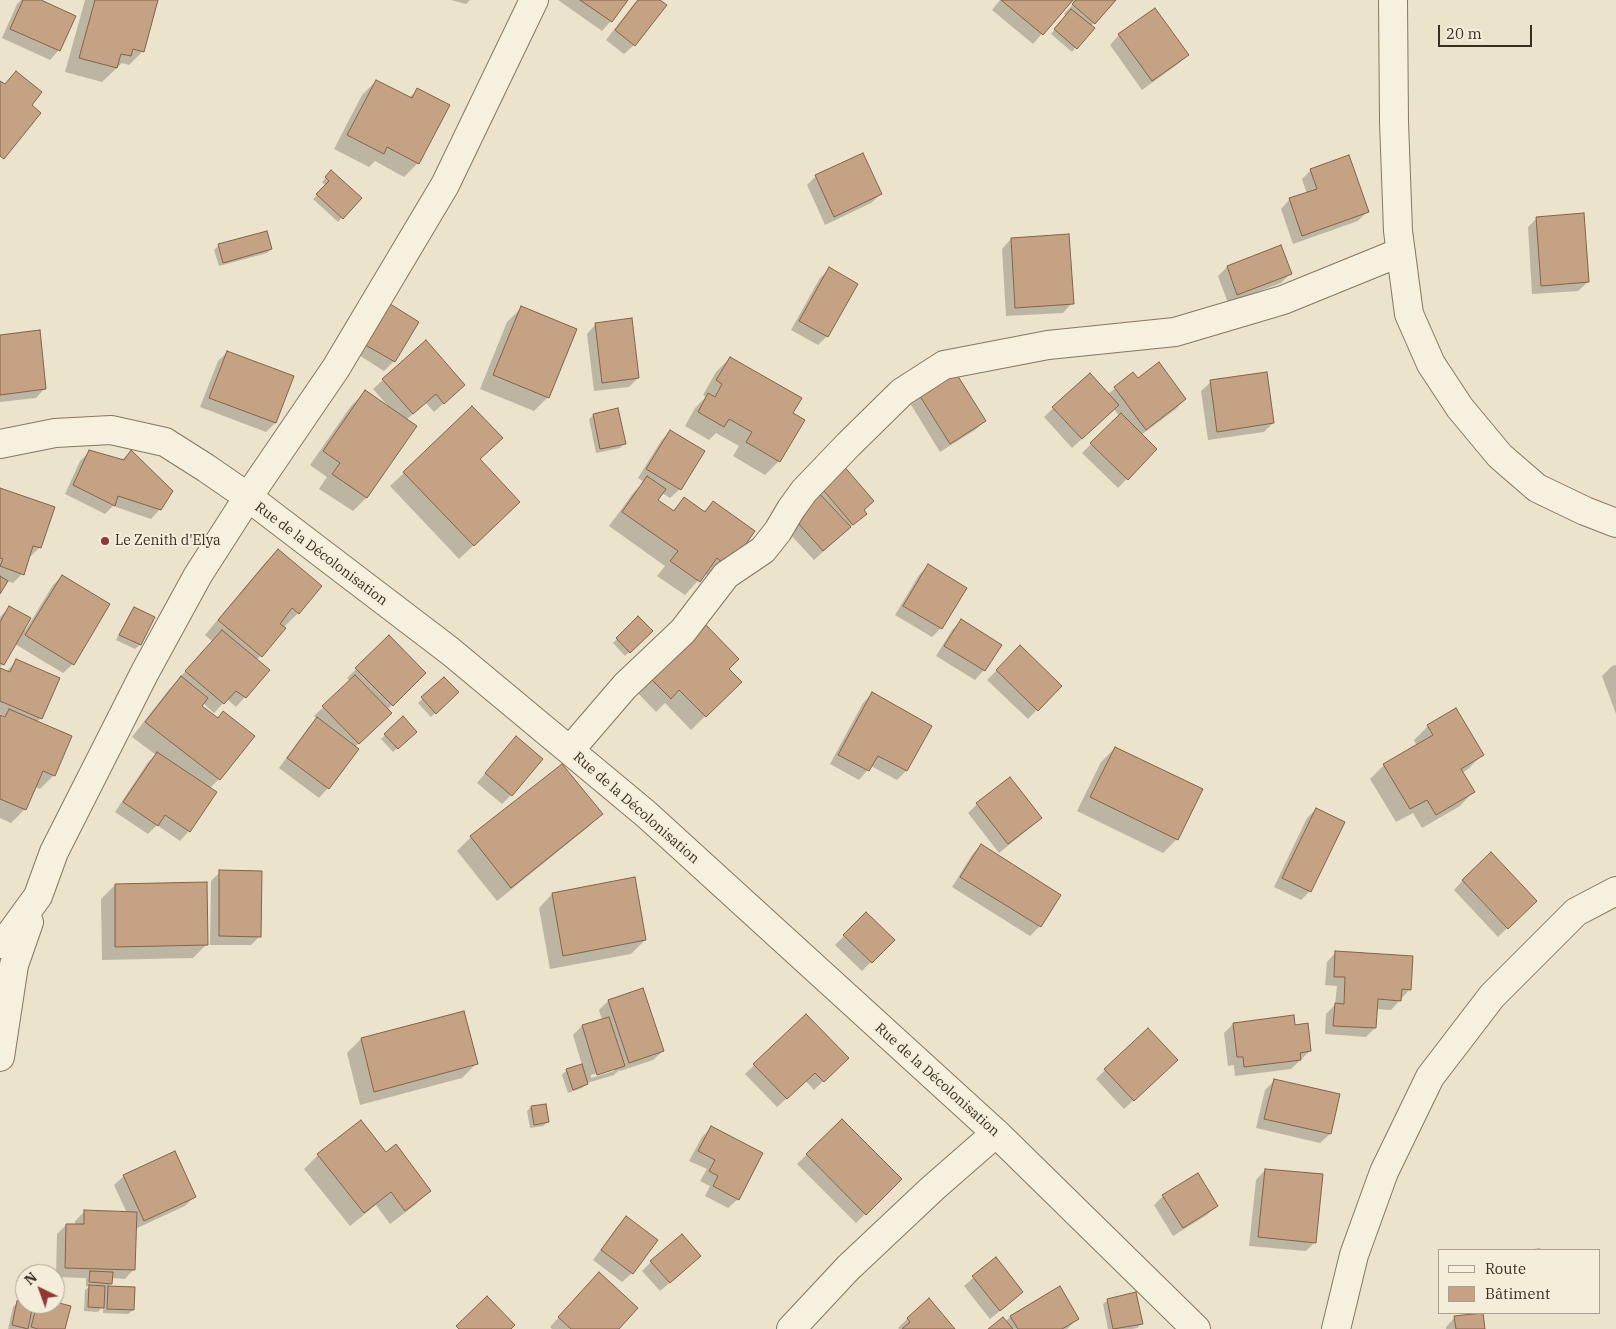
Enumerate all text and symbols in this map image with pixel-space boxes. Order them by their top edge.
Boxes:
scale bar [1441,15,1535,47]
text: 20 m [1446,24,1482,43]
street label: Rue de la Décolonisation [251,499,391,609]
place label: Le Zenith d'Elya [115,533,221,549]
marker: Le Zenith d'Elya [99,535,111,547]
street label: Rue de la Décolonisation [570,749,702,867]
street label: Rue de la Décolonisation [871,1020,1003,1140]
legend [1438,1249,1601,1314]
text: Route [1485,1259,1526,1278]
north arrow [15,1264,65,1314]
text: N [20,1268,41,1289]
text: Bâtiment [1485,1284,1550,1303]

